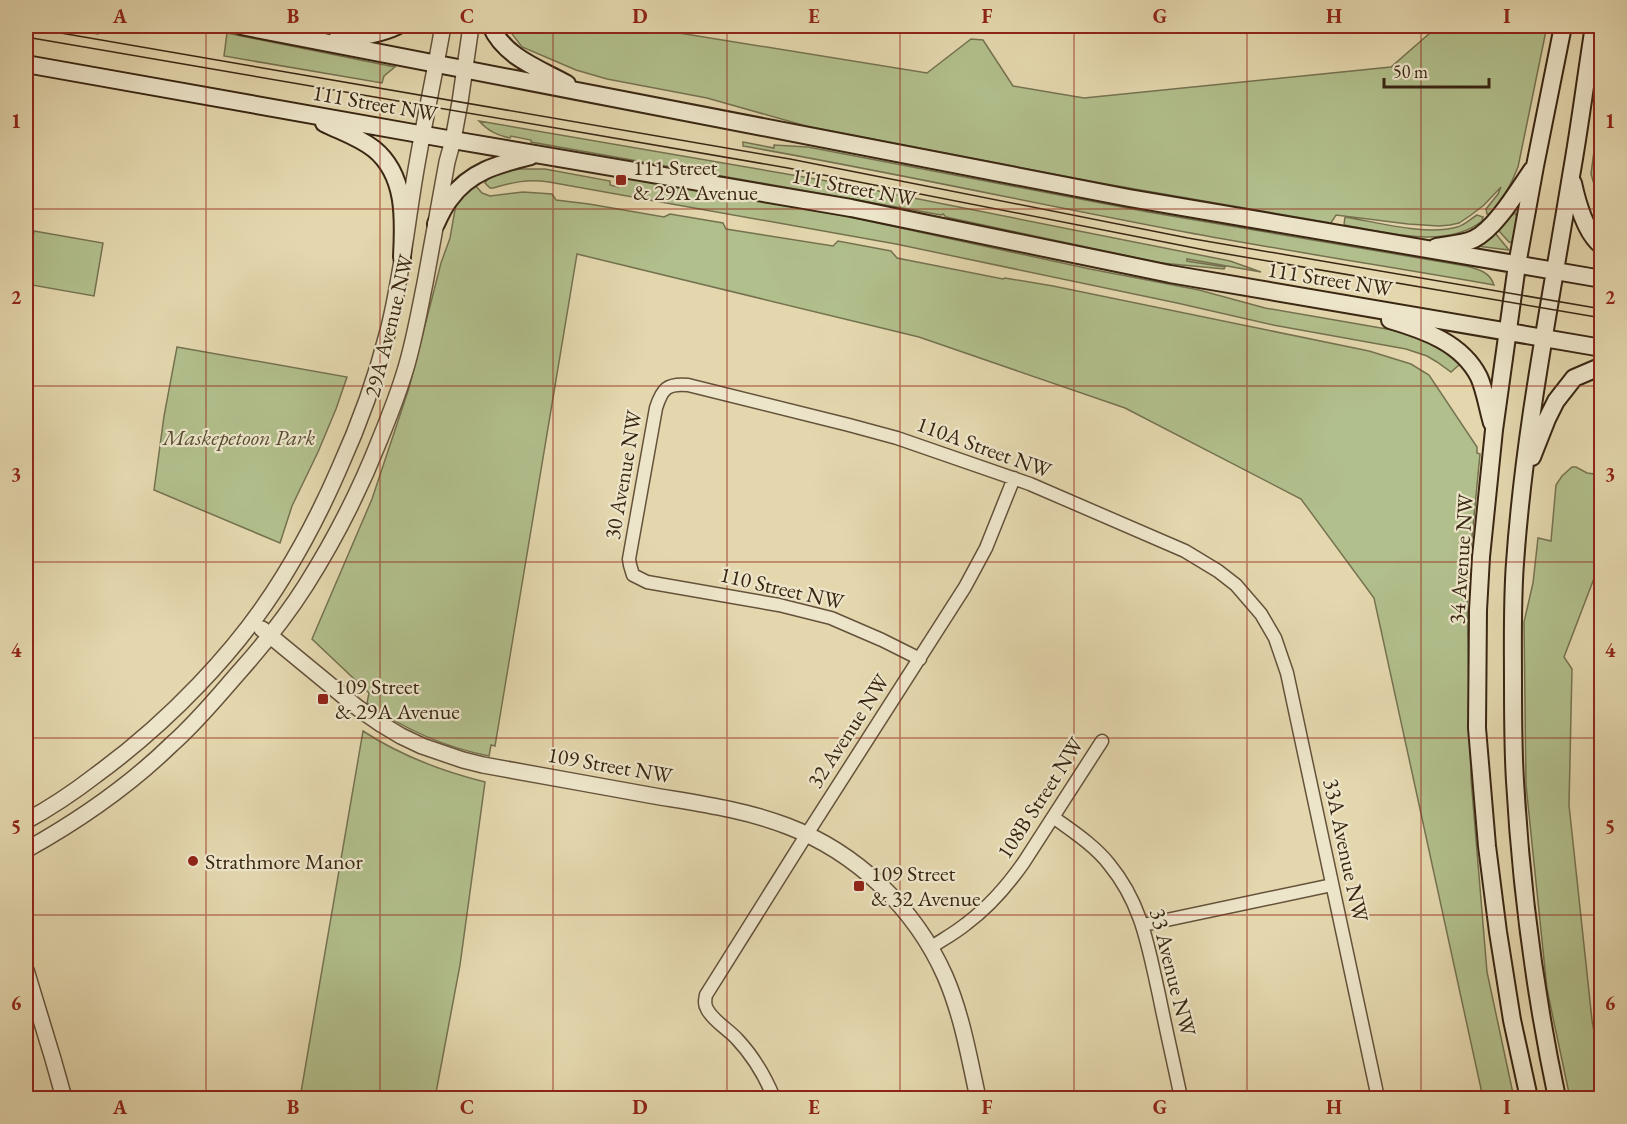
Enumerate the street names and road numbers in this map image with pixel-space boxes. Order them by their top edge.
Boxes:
street label: 111 Street NW [310,78,441,128]
street label: 111 Street NW [789,161,920,213]
street label: 29A Avenue NW [357,251,421,400]
street label: 111 Street NW [1265,255,1396,303]
street label: 30 Avenue NW [597,407,649,542]
street label: 110A Street NW [912,409,1056,485]
street label: 34 Avenue NW [1442,492,1480,625]
street label: 110 Street NW [717,560,848,617]
street label: 32 Avenue NW [800,668,896,794]
street label: 108B Street NW [990,731,1091,864]
street label: 109 Street NW [545,740,676,790]
street label: 33A Avenue NW [1317,776,1376,925]
street label: 33 Avenue NW [1143,905,1203,1040]

